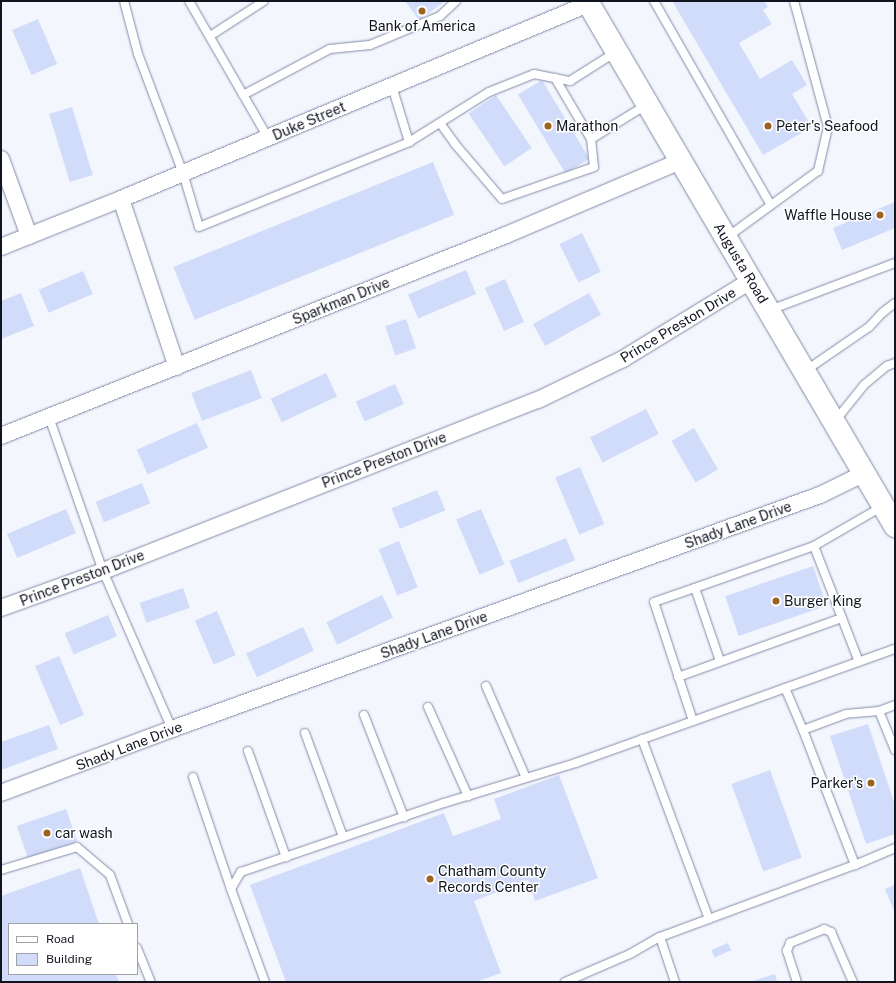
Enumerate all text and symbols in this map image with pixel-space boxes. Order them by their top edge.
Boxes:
marker: Bank of America [417,6,427,16]
place label: Bank of America [368,18,476,34]
street label: Duke Street [270,98,348,144]
place label: Marathon [556,118,618,134]
place label: Peter's Seafood [776,118,878,134]
marker: Marathon [543,121,553,131]
marker: Peter's Seafood [763,121,773,131]
place label: Waffle House [784,207,872,223]
marker: Waffle House [875,210,885,220]
street label: Augusta Road [710,220,772,306]
street label: Sparkman Drive [290,274,392,328]
street label: Prince Preston Drive [617,284,739,366]
street label: Prince Preston Drive [319,428,449,492]
street label: Shady Lane Drive [682,498,794,552]
street label: Prince Preston Drive [17,546,147,610]
place label: Burger King [784,593,862,609]
marker: Burger King [771,596,781,606]
street label: Shady Lane Drive [378,608,490,662]
street label: Shady Lane Drive [73,718,185,774]
place label: Parker's [811,775,863,791]
marker: Parker's [866,778,876,788]
place label: car wash [55,825,113,841]
marker: car wash [42,828,52,838]
place label: Chatham County Records Center [438,863,546,896]
marker: Chatham County Records Center [425,874,435,884]
legend [8,923,138,975]
text: Road [46,932,74,946]
text: Building [46,952,92,966]

